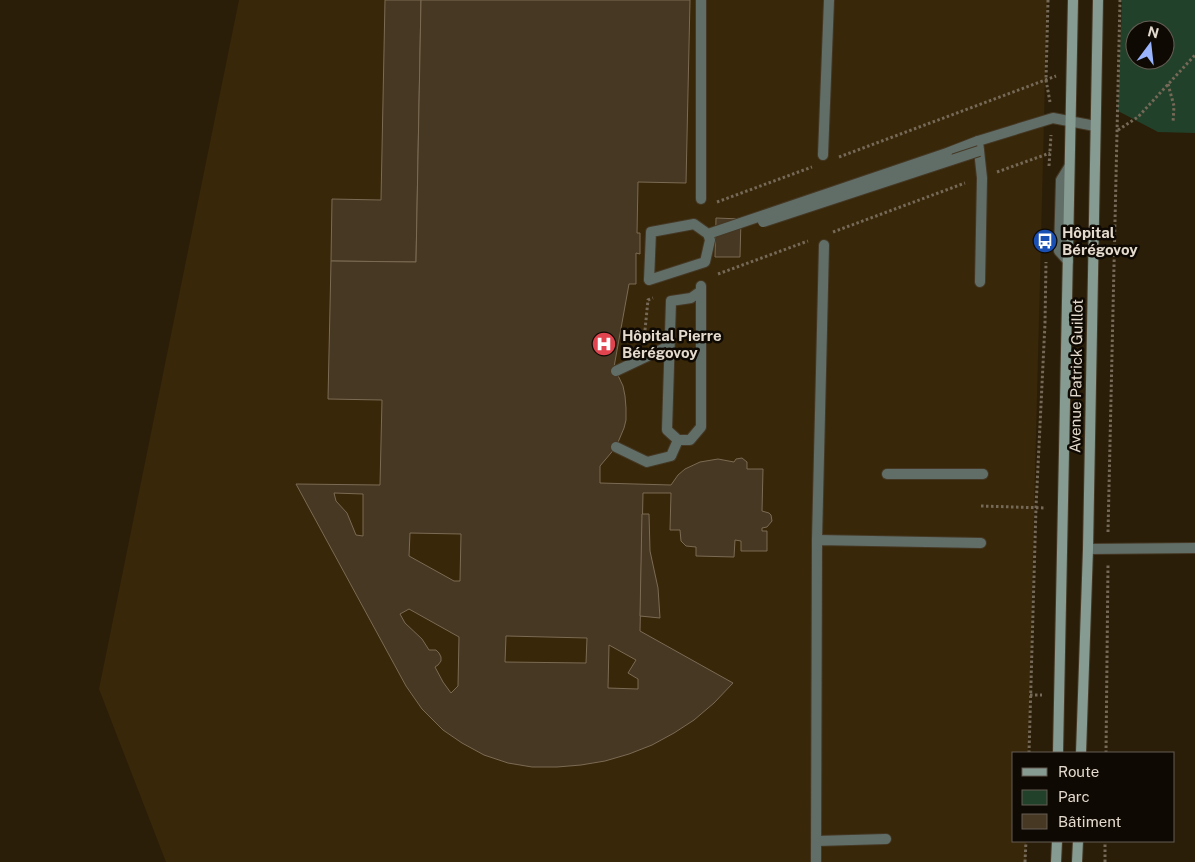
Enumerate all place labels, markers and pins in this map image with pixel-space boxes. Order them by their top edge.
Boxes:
place label: Hôpital Bérégovoy [1062,224,1138,258]
bus stop icon: Hôpital Bérégovoy [1032,228,1058,254]
place label: Hôpital Pierre Bérégovoy [622,327,722,361]
hospital icon: Hôpital Pierre Bérégovoy [591,331,617,357]

